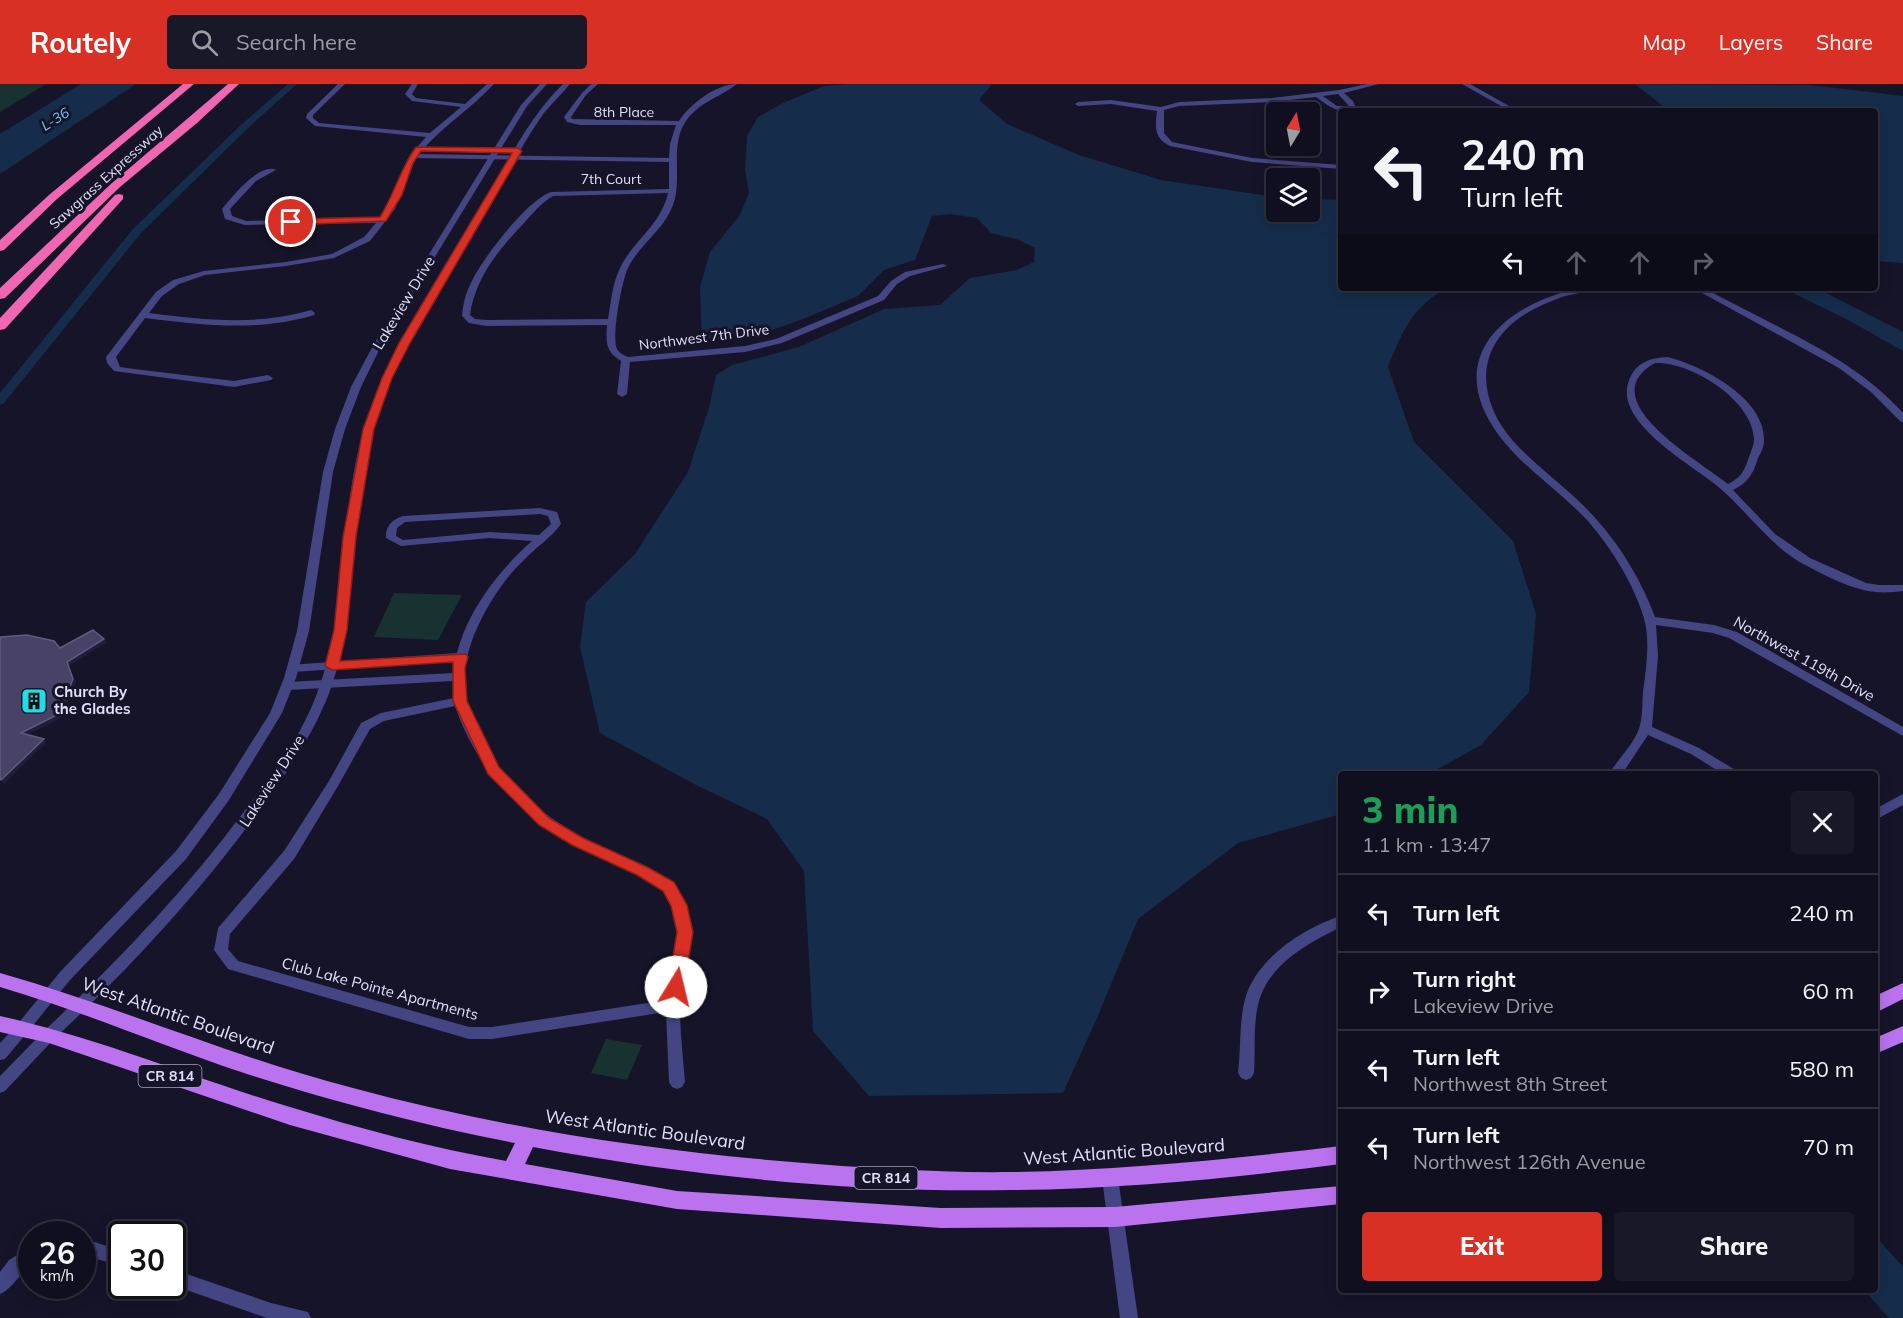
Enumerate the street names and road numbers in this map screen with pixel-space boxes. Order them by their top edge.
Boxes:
street label: 8th Place [594,103,654,121]
street label: Sawgrass Expressway [45,121,167,233]
street label: 7th Court [581,170,641,188]
street label: Lakeview Drive [368,253,439,353]
street label: Northwest 7th Drive [638,320,770,354]
street label: Northwest 119th Drive [1730,612,1878,705]
street label: Lakeview Drive [235,731,308,830]
street label: Club Lake Pointe Apartments [280,953,480,1024]
street label: West Atlantic Boulevard [79,972,277,1059]
road number: CR 814 [138,1065,201,1087]
street label: West Atlantic Boulevard [543,1104,747,1155]
street label: West Atlantic Boulevard [1022,1133,1226,1170]
road number: CR 814 [854,1167,918,1189]

